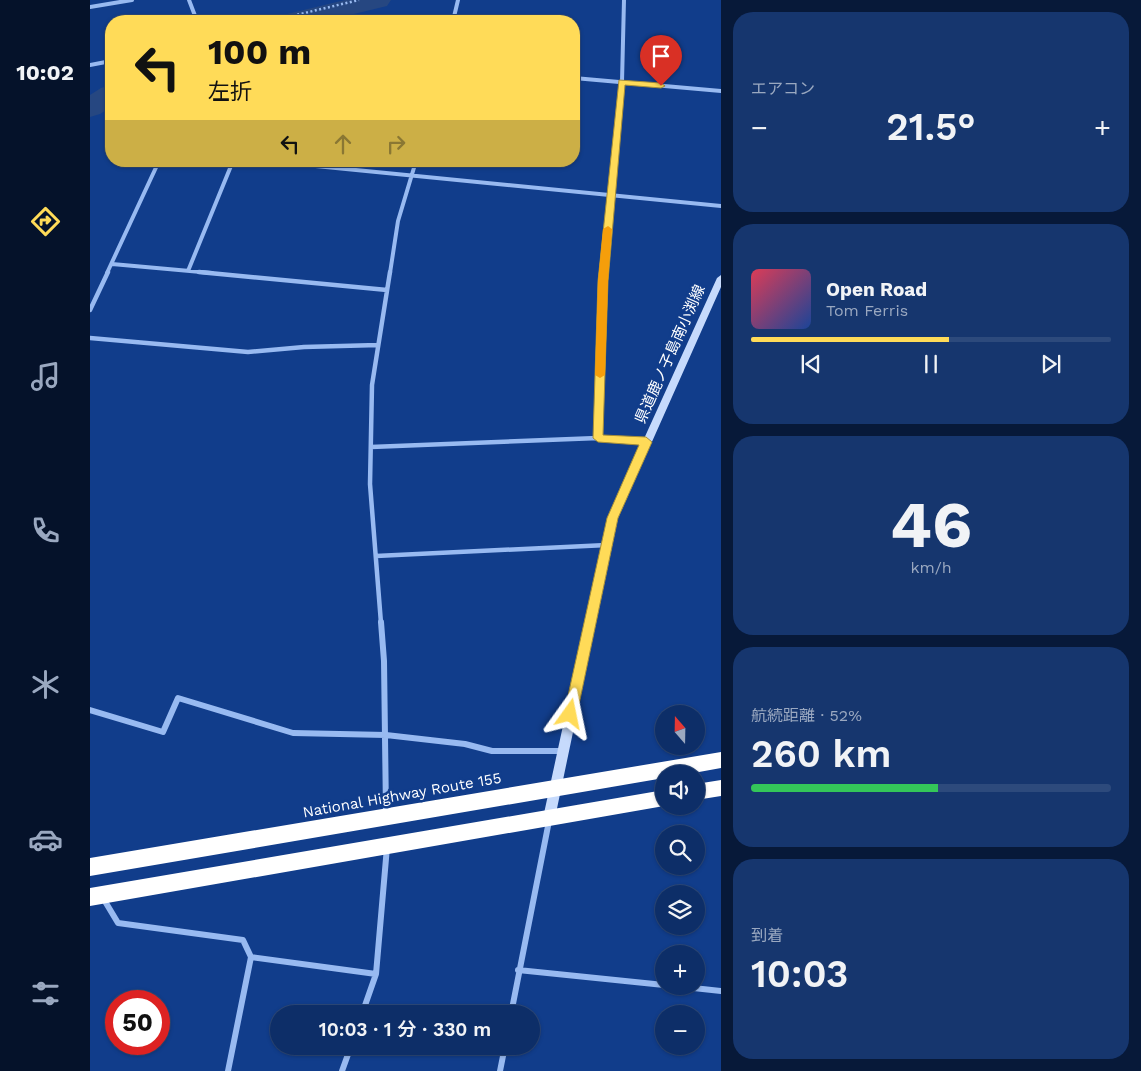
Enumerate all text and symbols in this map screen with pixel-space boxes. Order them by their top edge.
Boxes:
text: 100 m [208,31,311,73]
icon: left [125,35,190,100]
pin [640,35,682,86]
icon: arrive [647,42,675,70]
text: 10:02 [16,60,74,85]
text: 左折 [208,79,252,104]
text: エアコン [751,79,815,98]
text: 21.5° [886,105,976,149]
text: − [751,111,768,144]
text: + [1094,111,1111,144]
icon: left [276,130,304,158]
icon: ahead [329,130,357,158]
icon: right [382,130,410,158]
icon: directions [28,204,63,239]
text: Open Road [826,278,927,301]
street label: 県道鹿ノ子島南小渕線 [631,282,709,426]
text: Tom Ferris [826,301,908,320]
icon: previous [797,350,825,378]
icon: pause [917,350,945,378]
icon: next [1037,350,1065,378]
icon: music [28,359,63,394]
text: 46 [890,487,972,563]
icon: phone [28,513,63,548]
text: km/h [910,558,952,577]
icon: climate [28,667,63,702]
position arrow [543,687,595,739]
north arrow [655,705,705,755]
map controls [655,705,705,1055]
text: 航続距離 · 52% [751,706,862,725]
text: 260 km [751,732,891,776]
button: sound [655,765,705,815]
street label: National Highway Route 155 [301,769,503,821]
icon: car [28,822,63,857]
button: search [655,825,705,875]
button: layers [655,885,705,935]
text: 到着 [751,926,783,945]
button: + [655,945,705,995]
text: 10:03 [751,952,848,996]
icon: filters [28,976,63,1011]
speed limit sign: 50 [105,990,170,1055]
button: − [655,1005,705,1055]
text: 10:03 · 1 分 · 330 m [319,1018,491,1041]

